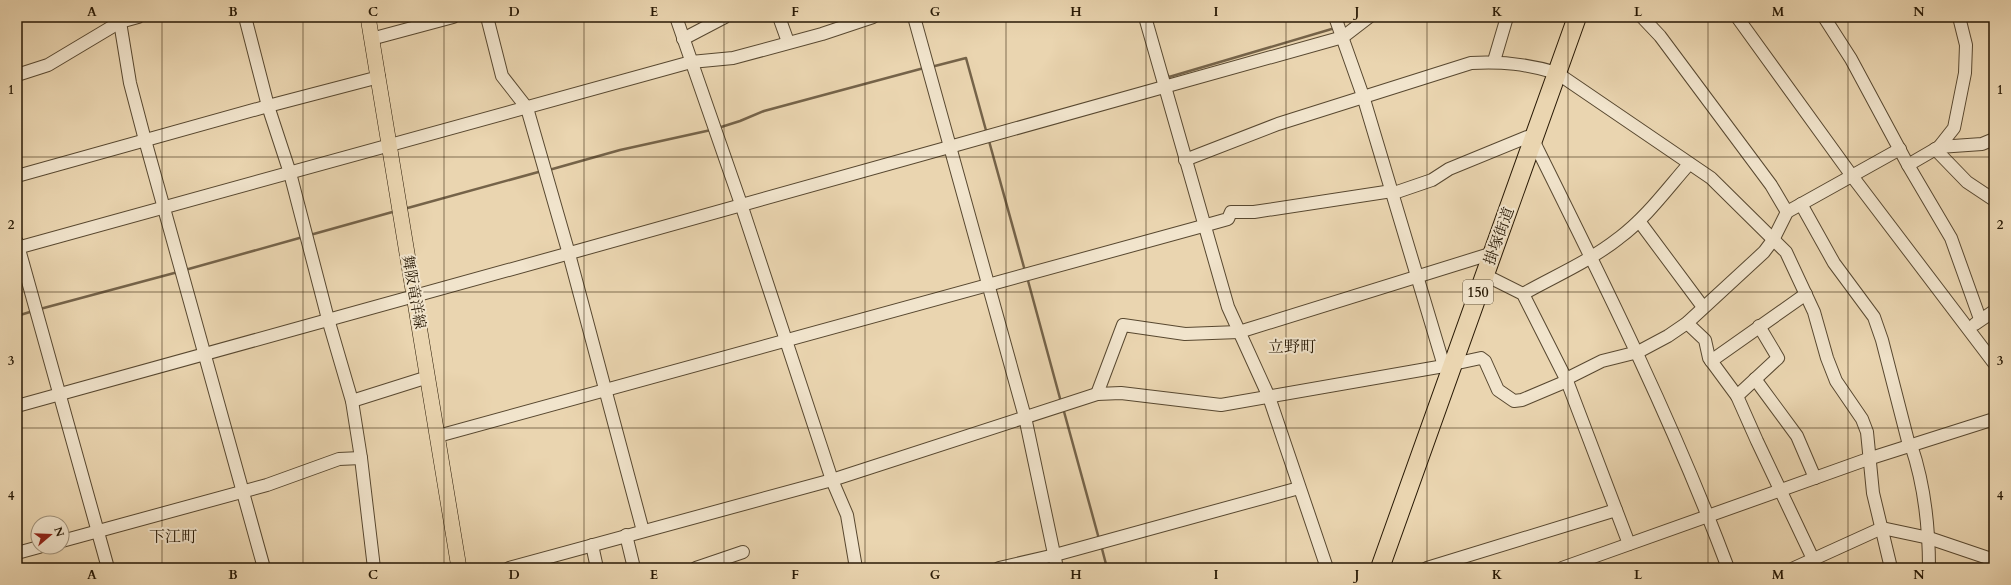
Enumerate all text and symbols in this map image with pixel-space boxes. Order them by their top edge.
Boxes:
text: A [87,3,97,21]
text: B [228,3,238,21]
text: C [368,3,378,21]
text: D [508,3,520,21]
text: E [650,3,658,21]
text: F [791,3,799,21]
text: G [930,3,941,21]
text: H [1070,3,1082,21]
text: I [1213,3,1219,21]
text: J [1353,3,1360,21]
text: K [1492,3,1503,21]
text: L [1634,3,1643,21]
text: M [1772,3,1785,21]
text: N [1913,3,1925,21]
text: 1 [8,81,14,99]
text: 1 [1997,81,2003,99]
street label: 掛塚街道 [1479,204,1519,268]
text: 2 [8,216,15,234]
text: 2 [1997,216,2004,234]
street label: 舞阪竜洋線 [398,253,430,331]
road number: 150 [1463,280,1493,304]
district label: 立野町 [1268,336,1316,358]
text: 3 [8,352,15,370]
text: 3 [1997,352,2004,370]
text: 4 [8,487,15,505]
text: 4 [1997,487,2004,505]
north arrow [30,515,70,555]
text: N [50,525,68,539]
district label: 下江町 [149,526,197,548]
text: A [87,566,97,584]
text: B [228,566,238,584]
text: C [368,566,378,584]
text: D [508,566,520,584]
text: E [650,566,658,584]
text: F [791,566,799,584]
text: G [930,566,941,584]
text: H [1070,566,1082,584]
text: I [1213,566,1219,584]
text: J [1353,566,1360,584]
text: K [1492,566,1503,584]
text: L [1634,566,1643,584]
text: M [1772,566,1785,584]
text: N [1913,566,1925,584]

